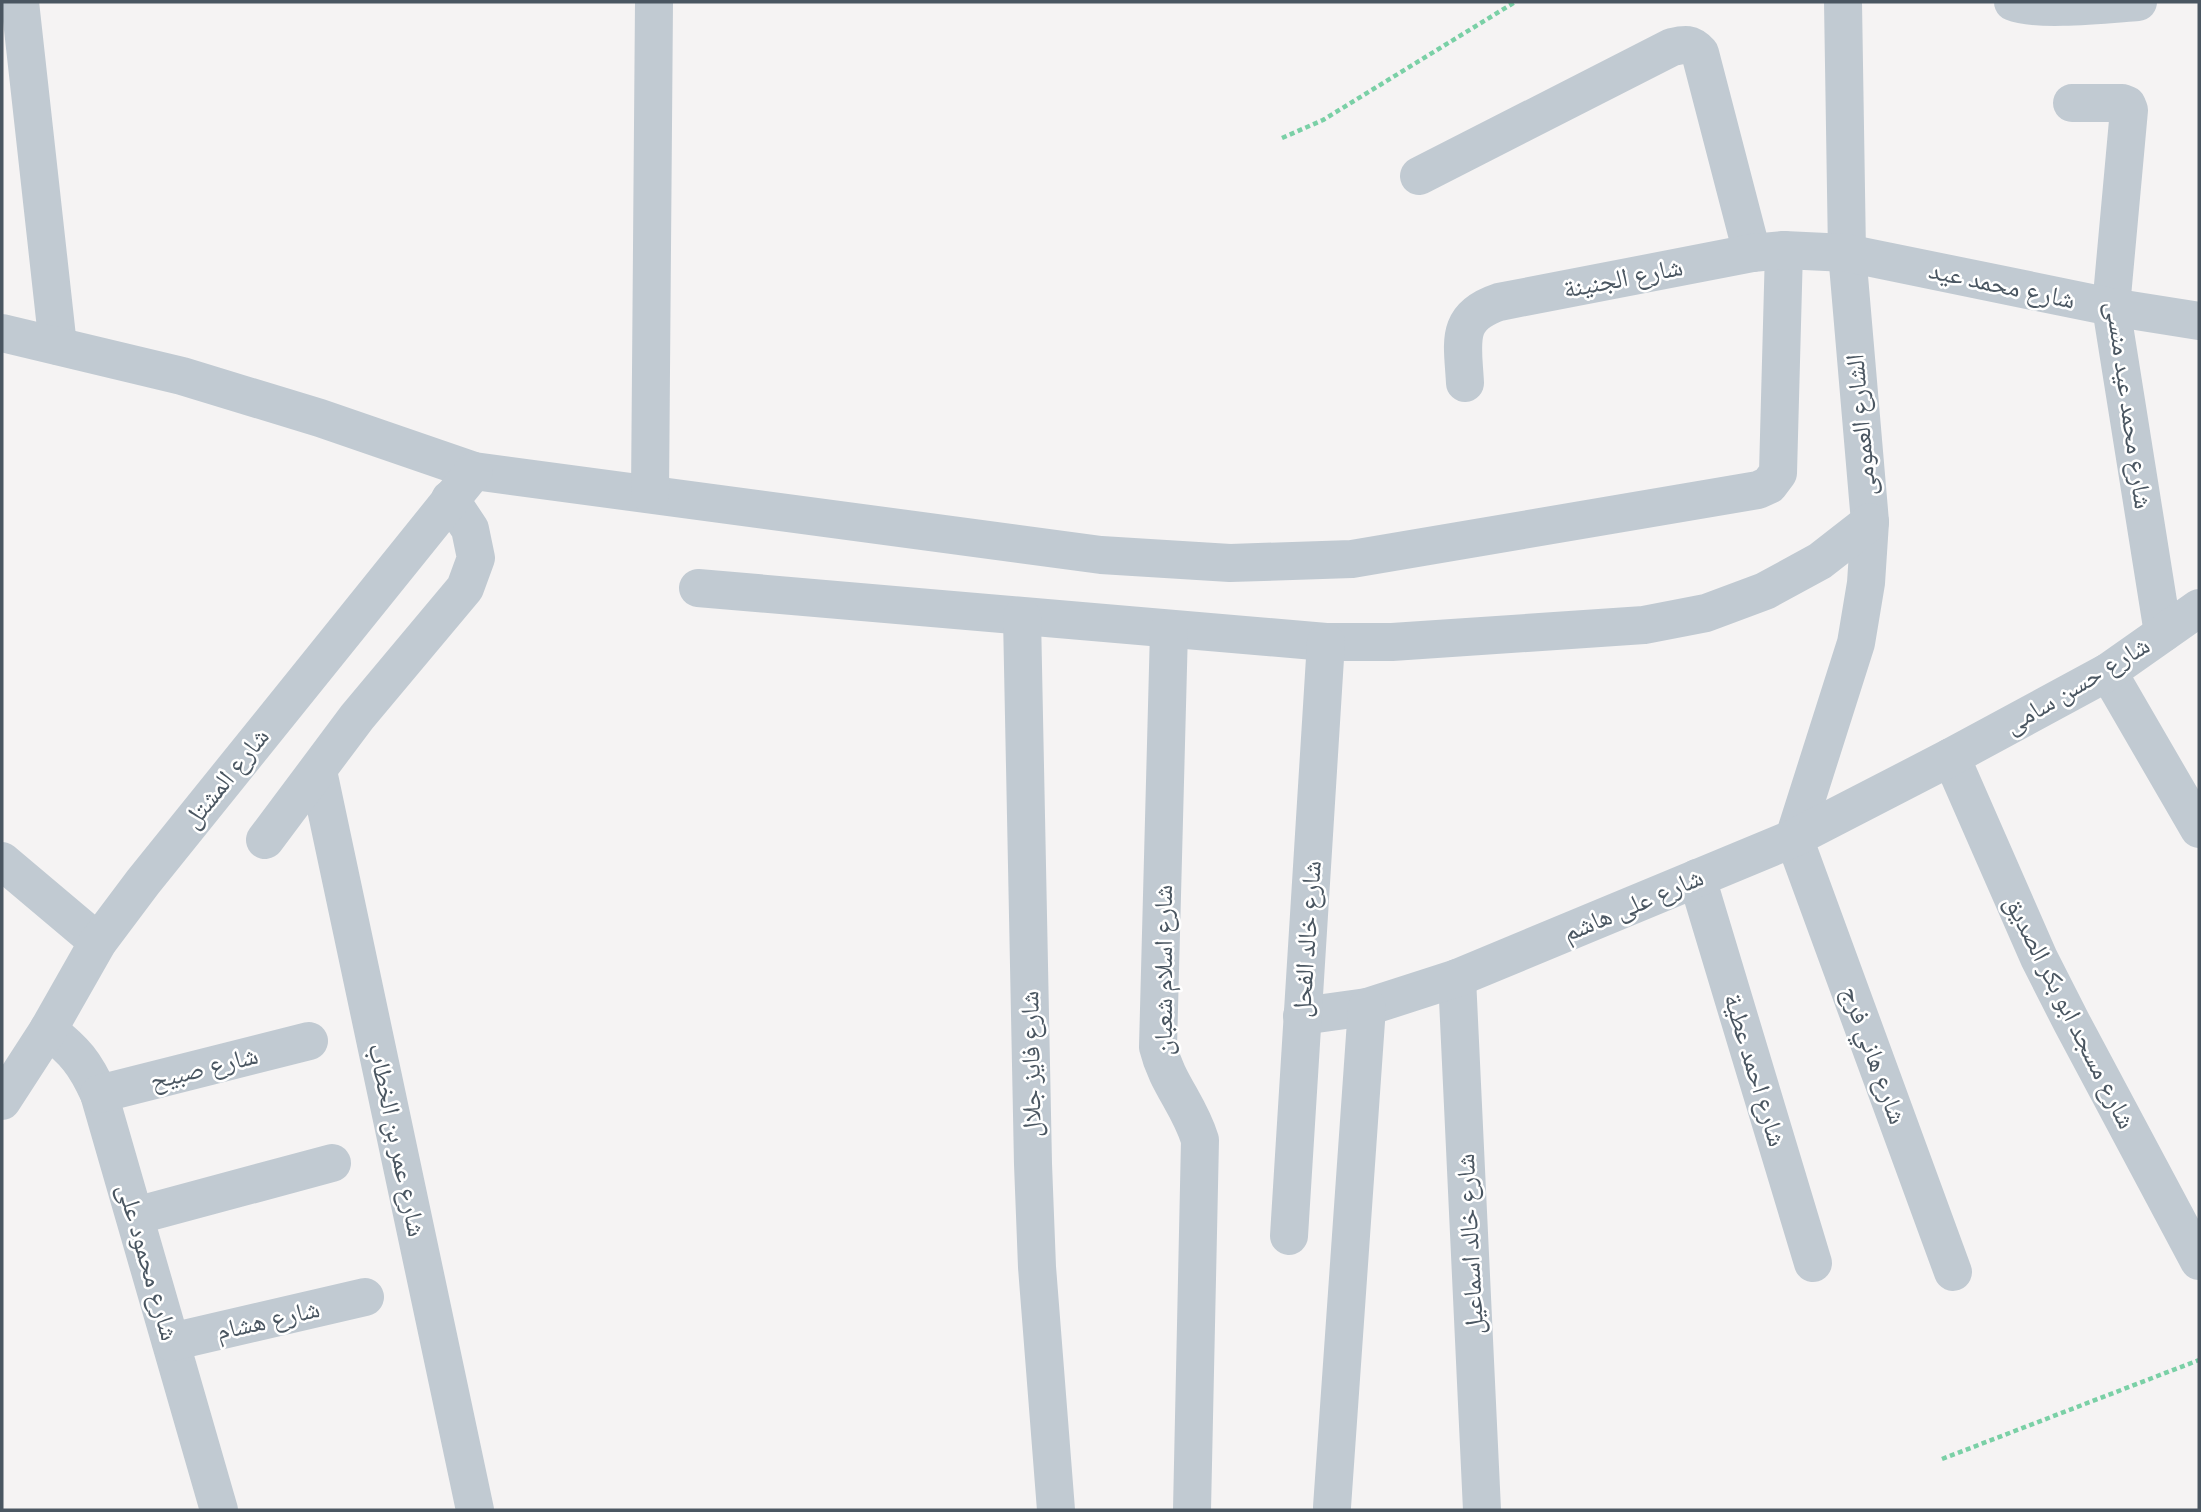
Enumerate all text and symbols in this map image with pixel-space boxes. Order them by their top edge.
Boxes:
street label: شارع الجنينة [1561,251,1685,305]
street label: شارع محمد عيد [1926,254,2078,316]
street label: شارع محمد عيد منسى [2099,299,2159,511]
street label: الشارع العمومى [1839,353,1883,497]
street label: شارع حسن سامى [1999,629,2155,741]
street label: شارع المشتل [176,722,276,834]
street label: شارع خالد الفحل [1286,860,1328,1018]
street label: شارع على هاشم [1558,861,1708,949]
street label: شارع اسلام شعبان [1148,885,1181,1055]
street label: شارع مسجد ابو بكر الصديق [1998,890,2142,1134]
street label: شارع هاني فرج [1830,982,1913,1130]
street label: شارع فايز جلال [1014,990,1048,1138]
street label: شارع احمد عطية [1717,990,1793,1150]
street label: شارع صبيح [147,1040,262,1097]
street label: شارع عمر بن الخطاب [361,1041,433,1239]
street label: شارع خالد اسماعيل [1450,1153,1490,1335]
street label: شارع محمود على [111,1180,185,1344]
street label: شارع هشام [213,1293,323,1349]

